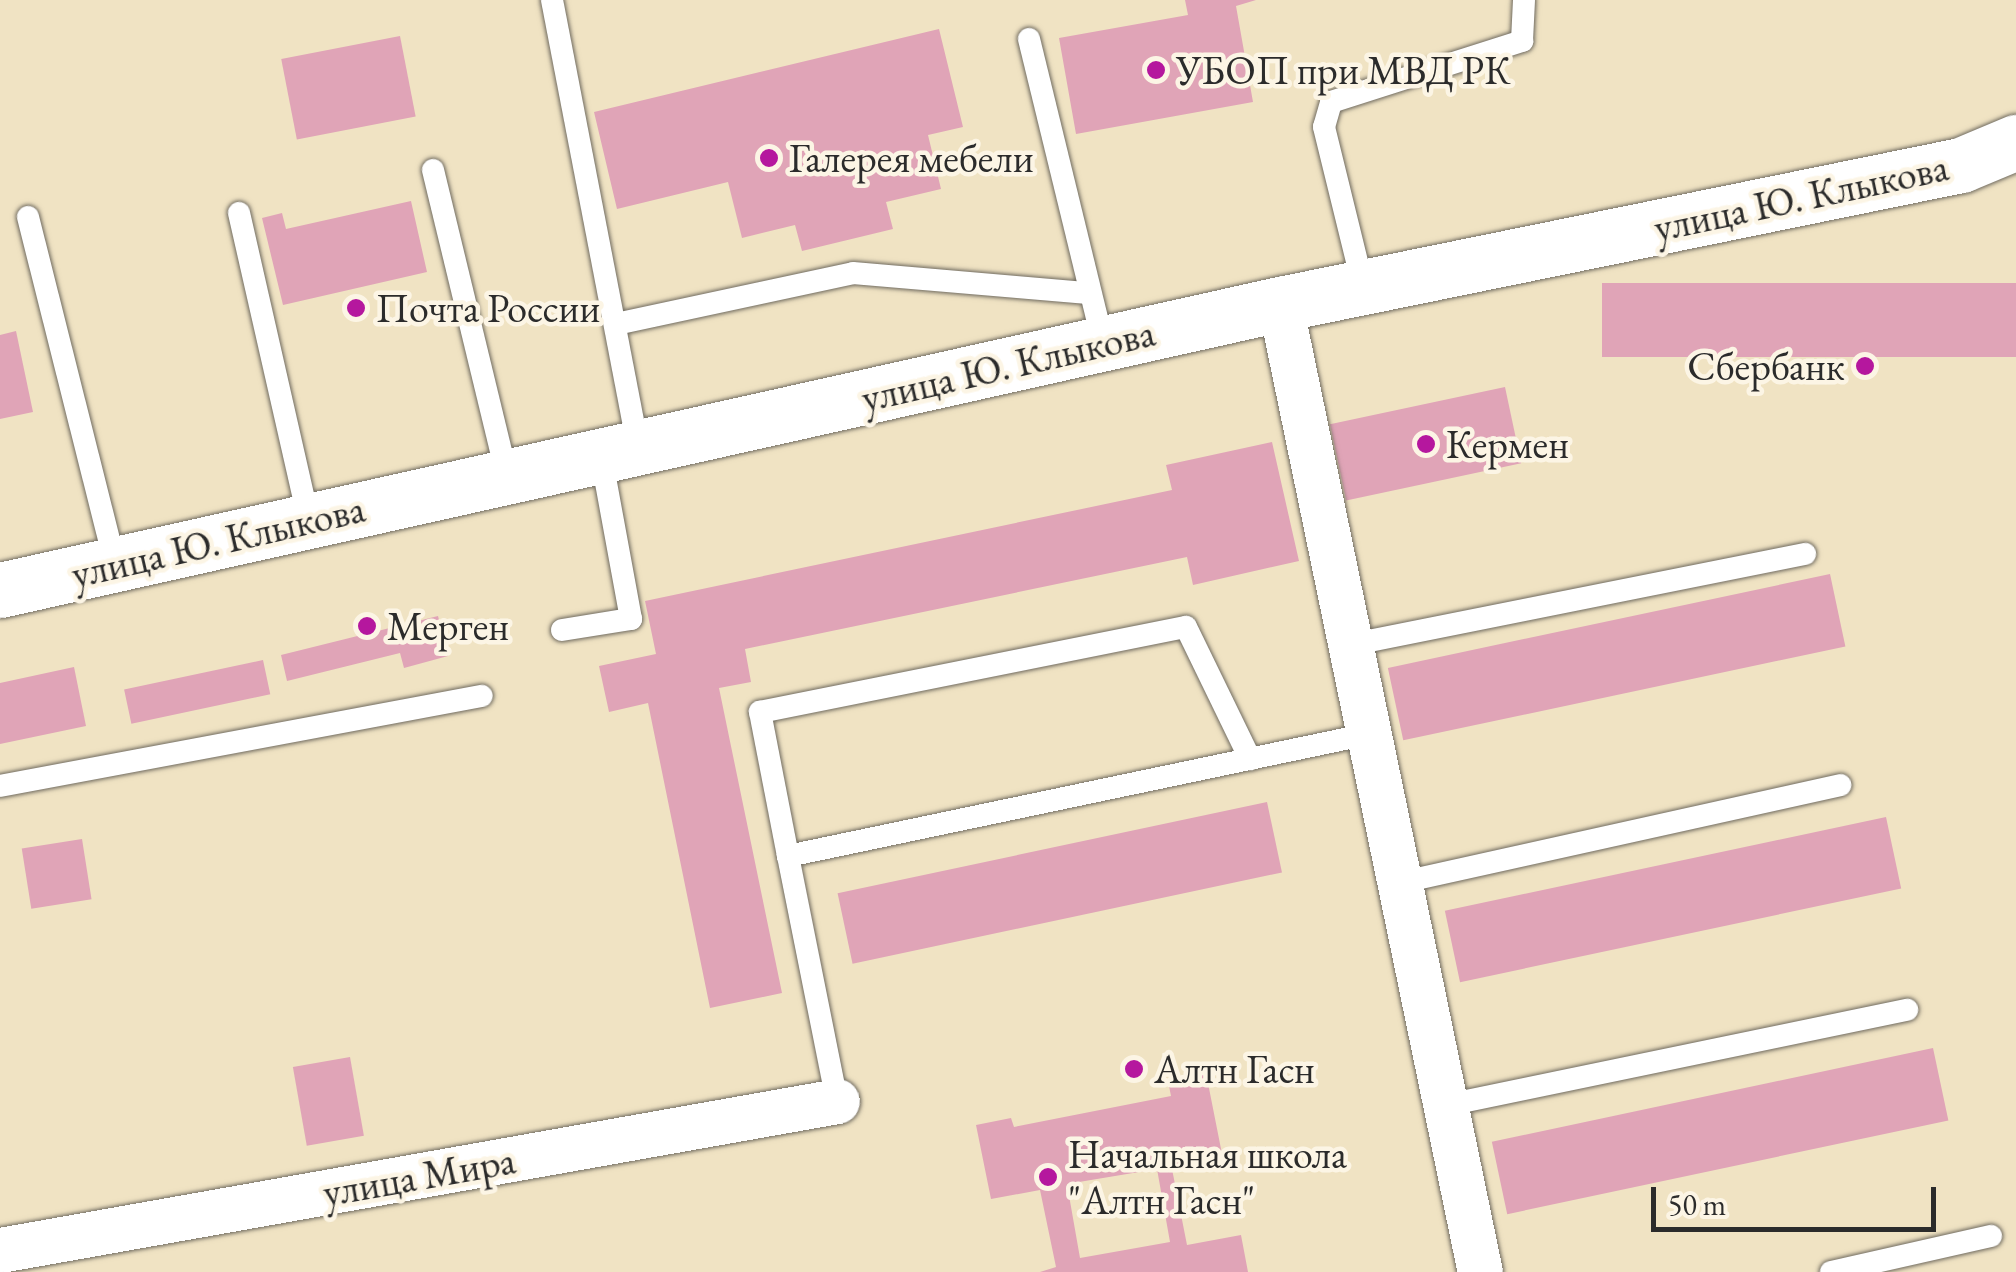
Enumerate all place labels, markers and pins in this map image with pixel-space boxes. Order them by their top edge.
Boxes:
place label: УБОП при МВД РК [1176,46,1511,94]
marker: УБОП при МВД РК [1145,59,1167,81]
place label: Галерея мебели [789,134,1034,182]
marker: Галерея мебели [758,147,780,169]
place label: Почта России [376,284,600,332]
marker: Почта России [345,297,367,319]
place label: Сбербанк [1687,342,1845,390]
marker: Сбербанк [1854,355,1876,377]
place label: Кермен [1446,420,1569,468]
marker: Кермен [1415,433,1437,455]
place label: Мерген [387,602,509,650]
marker: Мерген [356,615,378,637]
place label: Алтн Гасн [1154,1045,1315,1093]
marker: Алтн Гасн [1123,1058,1145,1080]
place label: Начальная школа "Алтн Гасн" [1068,1130,1347,1224]
marker: Начальная школа "Алтн Гасн" [1037,1166,1059,1188]

